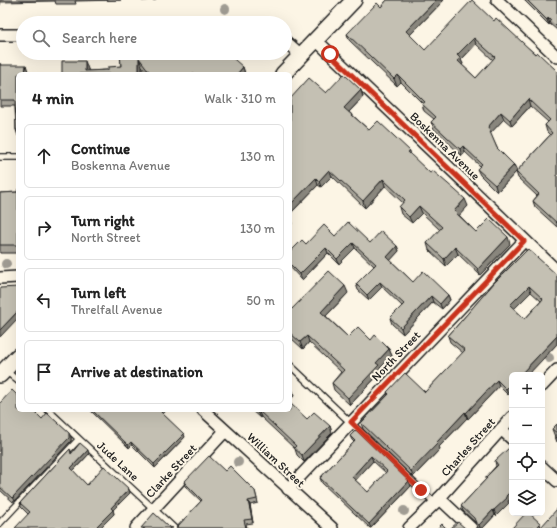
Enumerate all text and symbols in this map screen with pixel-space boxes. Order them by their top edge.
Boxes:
search box [16,16,292,60]
icon: search [30,27,52,49]
text: Search here [62,29,137,47]
route start [321,45,339,63]
text: 4 min [32,88,74,108]
text: Walk · 310 m [204,91,276,106]
street label: Boskenna Avenue [407,109,483,183]
text: Continue [71,140,130,158]
icon: ahead [33,145,55,167]
text: 130 m [240,149,275,164]
text: Boskenna Avenue [71,158,170,173]
text: Turn right [71,212,135,230]
icon: right [33,217,55,239]
text: 130 m [240,221,275,236]
text: North Street [71,230,141,245]
text: Turn left [71,284,126,302]
icon: left [33,289,55,311]
text: 50 m [246,293,275,308]
text: Threlfall Avenue [71,302,162,317]
street label: North Street [369,328,424,384]
icon: arrive [33,361,55,383]
text: Arrive at destination [71,363,203,381]
map controls [509,372,545,516]
button: + [509,372,545,408]
button: − [509,408,545,444]
street label: Charles Street [438,414,498,479]
street label: William Street [244,430,308,491]
street label: Jude Lane [94,438,142,484]
street label: Clarke Street [143,441,200,501]
button: locate [509,444,545,480]
button: layers [509,480,545,516]
route end [412,481,430,499]

